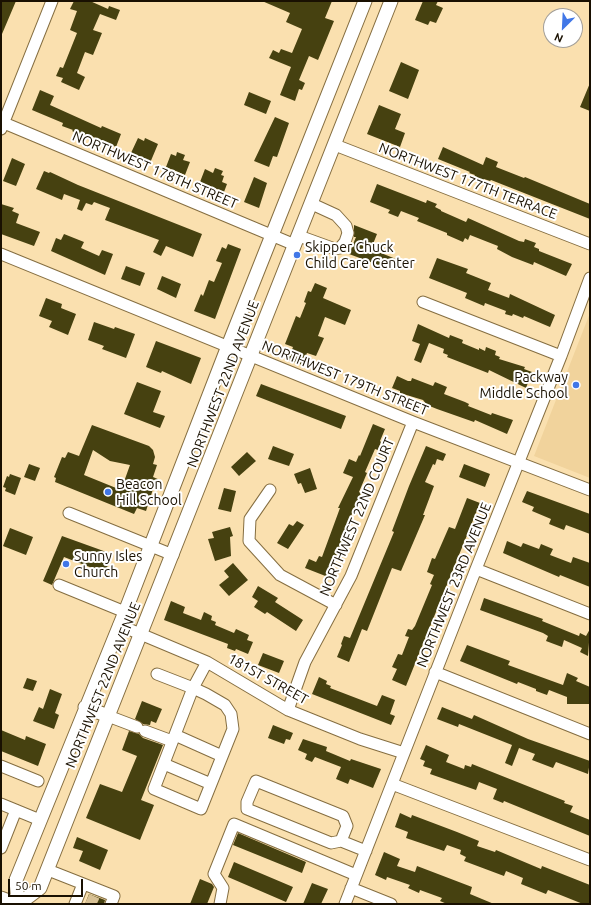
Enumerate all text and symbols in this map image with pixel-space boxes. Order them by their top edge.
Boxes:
north arrow [543,8,583,48]
text: N [552,31,565,45]
street label: NORTHWEST 178TH STREET [70,127,240,213]
street label: NORTHWEST 177TH TERRACE [377,139,559,223]
place label: Skipper Chuck Child Care Center [305,239,415,272]
marker: Skipper Chuck Child Care Center [292,250,302,260]
street label: NORTHWEST 22ND AVENUE [183,298,263,470]
street label: NORTHWEST 179TH STREET [259,337,431,419]
place label: Packway Middle School [480,369,568,402]
marker: Packway Middle School [571,380,581,390]
street label: NORTHWEST 22ND COURT [316,435,398,599]
place label: Beacon Hill School [116,476,182,508]
marker: Beacon Hill School [103,487,113,497]
street label: NORTHWEST 23RD AVENUE [413,500,495,670]
place label: Sunny Isles Church [74,548,142,580]
marker: Sunny Isles Church [61,559,71,569]
street label: NORTHWEST 22ND AVENUE [62,600,144,770]
street label: 181ST STREET [225,650,311,708]
scale bar [10,871,85,897]
text: 50 m [15,879,42,892]

